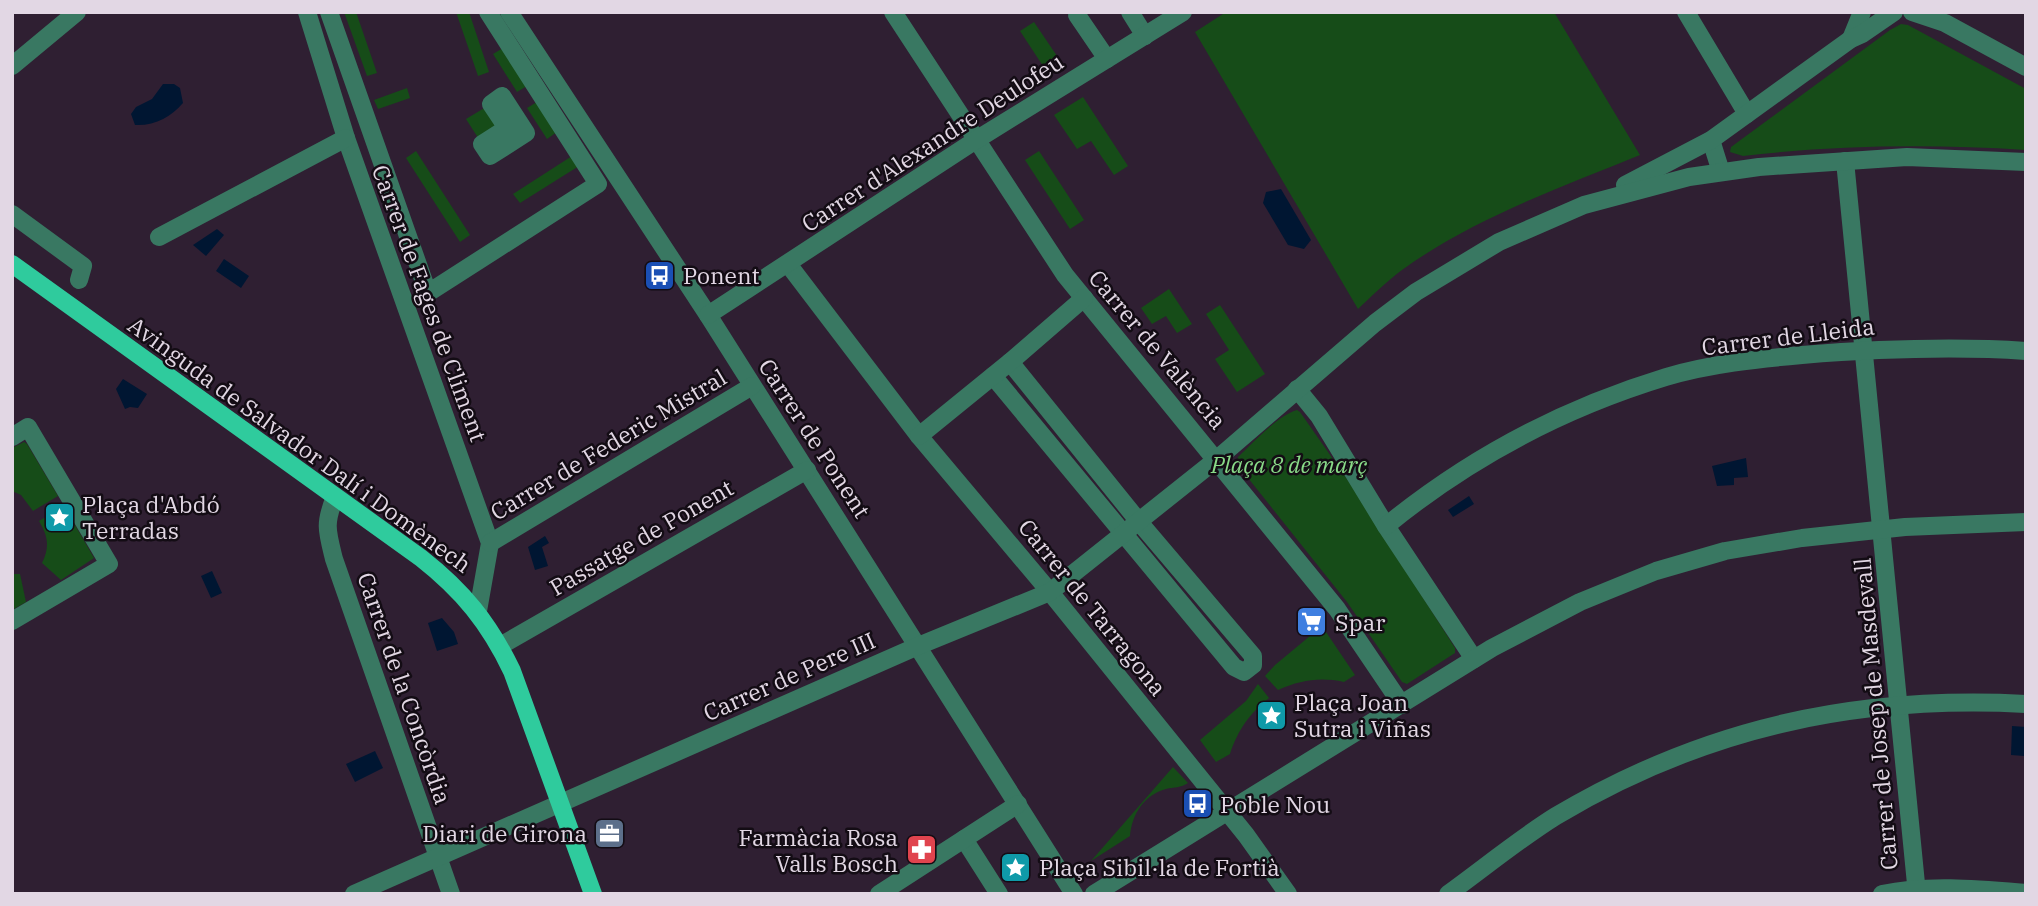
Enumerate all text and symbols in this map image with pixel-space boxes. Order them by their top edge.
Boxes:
street label: Carrer d'Alexandre Deulofeu [795,46,1069,238]
street label: Carrer de Fages de Climent [366,161,494,445]
bus stop icon: Ponent [643,258,677,292]
place label: Ponent [683,260,760,290]
street label: Carrer de València [1083,263,1233,435]
street label: Avinguda de Salvador Dalí i Domènech [122,309,478,579]
street label: Carrer de Lleida [1700,311,1876,361]
street label: Carrer de Ponent [752,353,878,523]
street label: Carrer de Federic Mistral [484,361,732,526]
park label: Plaça 8 de març [1210,449,1367,479]
street label: Passatge de Ponent [544,472,738,602]
place label: Plaça d'Abdó Terradas [82,489,220,545]
place icon: Plaça d'Abdó Terradas [42,500,76,534]
street label: Carrer de Tarragona [1012,512,1174,702]
street label: Carrer de Josep de Masdevall [1846,556,1904,871]
street label: Carrer de la Concòrdia [351,568,459,808]
supermarket icon: Spar [1295,605,1329,639]
place label: Spar [1335,607,1386,637]
street label: Carrer de Pere III [698,625,880,727]
place label: Plaça Joan Sutra i Viñas [1294,687,1431,743]
place icon: Plaça Joan Sutra i Viñas [1254,698,1288,732]
bus stop icon: Poble Nou [1180,787,1214,821]
place label: Poble Nou [1220,789,1330,819]
office icon: Diari de Girona [593,816,627,850]
place label: Diari de Girona [422,818,587,848]
place label: Farmàcia Rosa Valls Bosch [738,822,898,878]
pharmacy icon: Farmàcia Rosa Valls Bosch [904,833,938,867]
place icon: Plaça Sibil·la de Fortià [999,850,1033,884]
place label: Plaça Sibil·la de Fortià [1039,852,1280,882]

